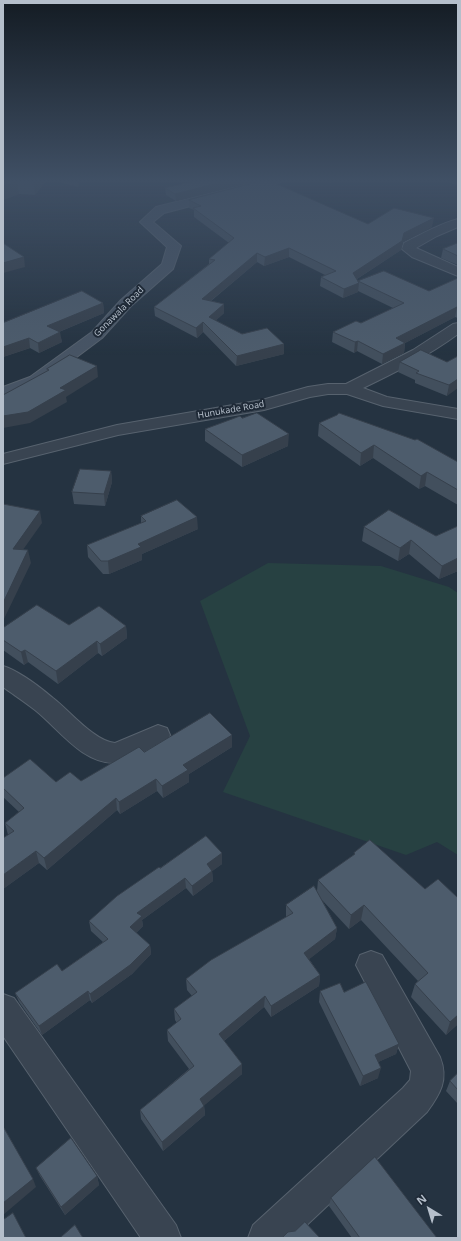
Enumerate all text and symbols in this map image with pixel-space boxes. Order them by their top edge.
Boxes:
street label: Gonawala Road [92,285,146,339]
street label: Hunukade Road [197,399,265,421]
north arrow [409,1189,449,1229]
text: N [413,1190,429,1208]

